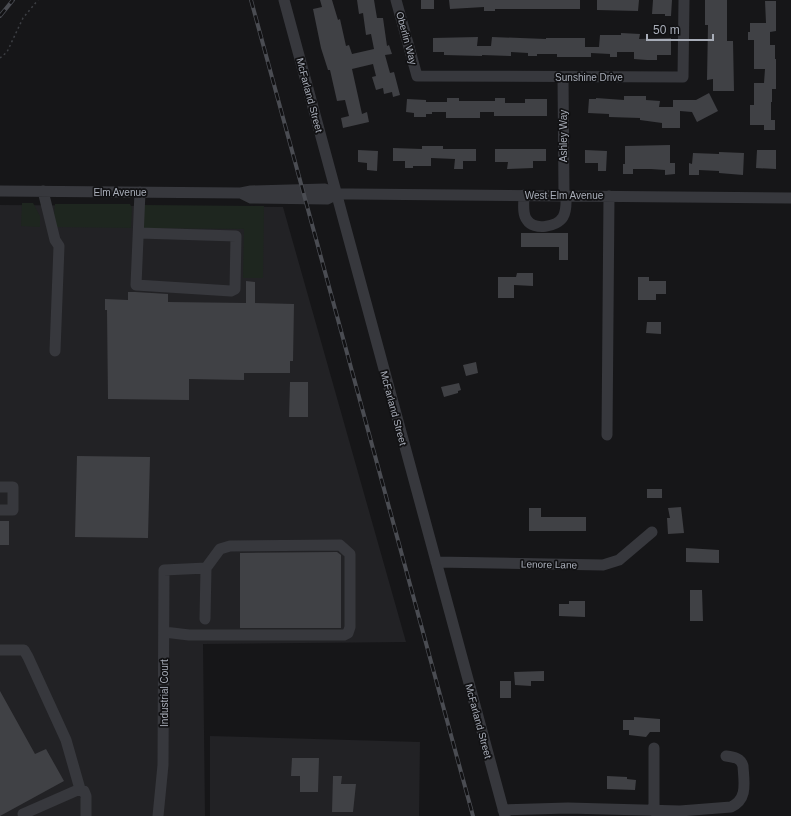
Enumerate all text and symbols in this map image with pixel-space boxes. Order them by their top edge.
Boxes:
street label: Oberlin Way [394,10,419,66]
scale bar [647,16,713,42]
text: 50 m [653,23,680,37]
street label: McFarland Street [294,57,325,134]
street label: Sunshine Drive [555,72,623,83]
street label: Ashley Way [558,110,569,162]
street label: Elm Avenue [93,187,147,198]
street label: West Elm Avenue [525,190,604,201]
street label: McFarland Street [378,370,409,447]
street label: Lenore Lane [521,559,578,570]
street label: Industrial Court [159,659,170,727]
street label: McFarland Street [463,683,494,760]

